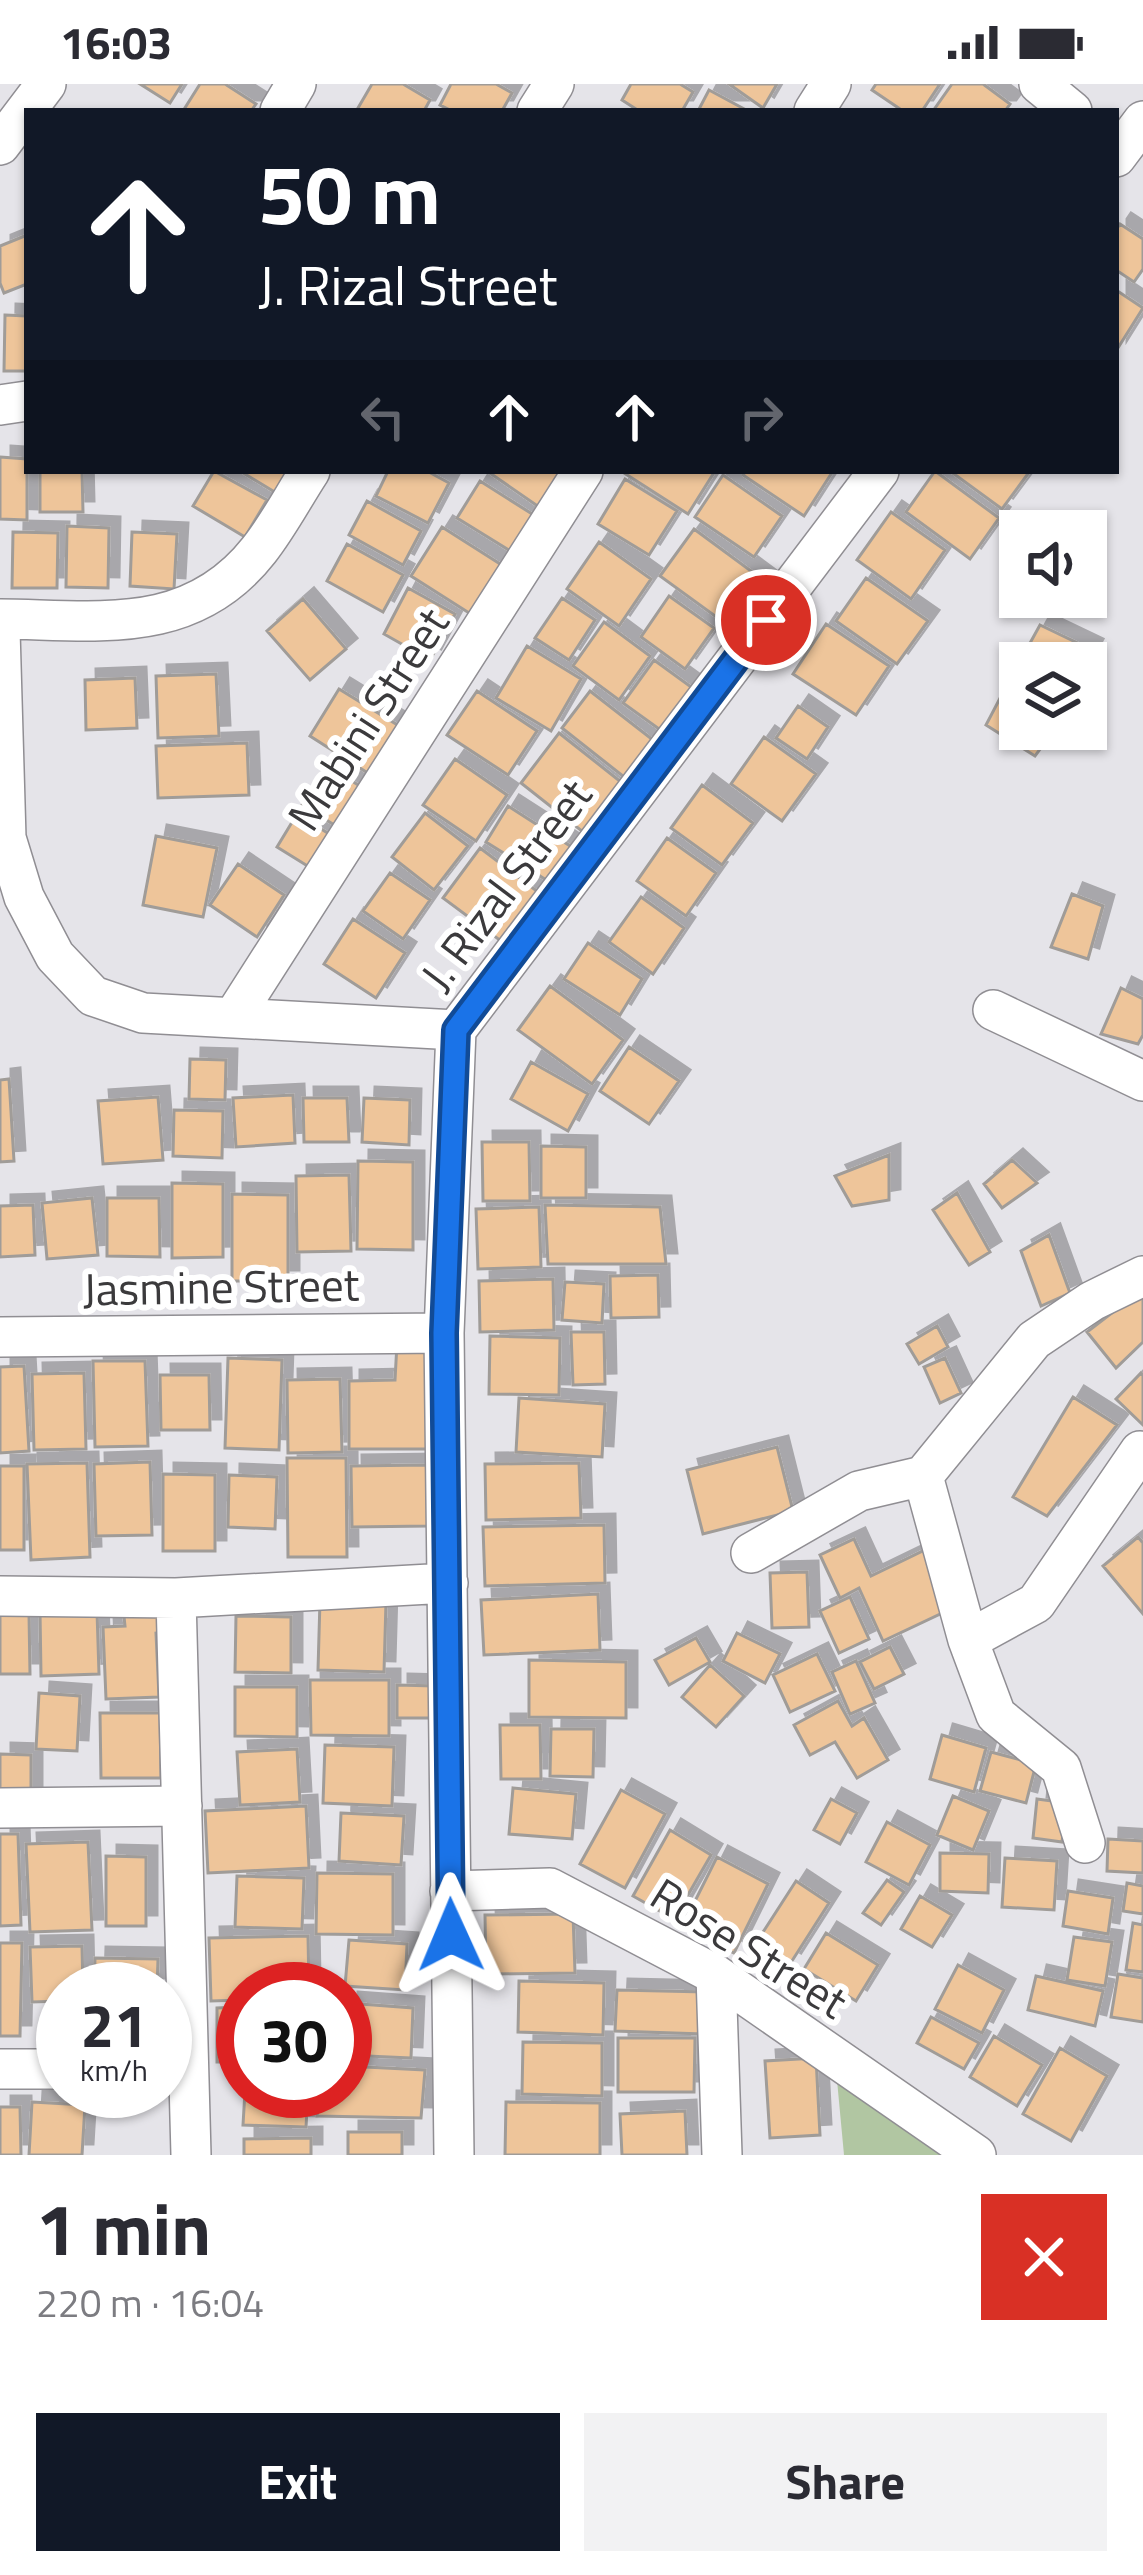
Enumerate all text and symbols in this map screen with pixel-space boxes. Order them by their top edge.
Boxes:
text: 16:03 [60,8,172,76]
text: 50 m [258,129,441,257]
icon: ahead [60,156,216,312]
text: J. Rizal Street [258,244,557,326]
icon: left [350,384,416,450]
icon: ahead [476,384,542,450]
icon: ahead [602,384,668,450]
icon: right [728,384,794,450]
map controls [999,510,1107,750]
button: sound [999,510,1107,618]
pin [715,569,817,671]
icon: arrive [733,587,799,653]
street label: Mabini Street [270,593,465,843]
button: layers [999,642,1107,750]
street label: J. Rizal Street [403,764,608,1005]
street label: Jasmine Street [82,1250,360,1322]
street label: Rose Street [638,1860,861,2035]
position arrow [388,1872,514,1998]
speed limit sign: 30 [216,1962,372,2118]
text: 21 [80,1979,148,2070]
text: km/h [80,2047,148,2093]
text: 1 min [36,2173,211,2283]
button: close [981,2194,1107,2320]
text: 220 m · 16:04 [36,2273,264,2332]
button: Exit [36,2413,560,2551]
button: Share [584,2413,1107,2551]

